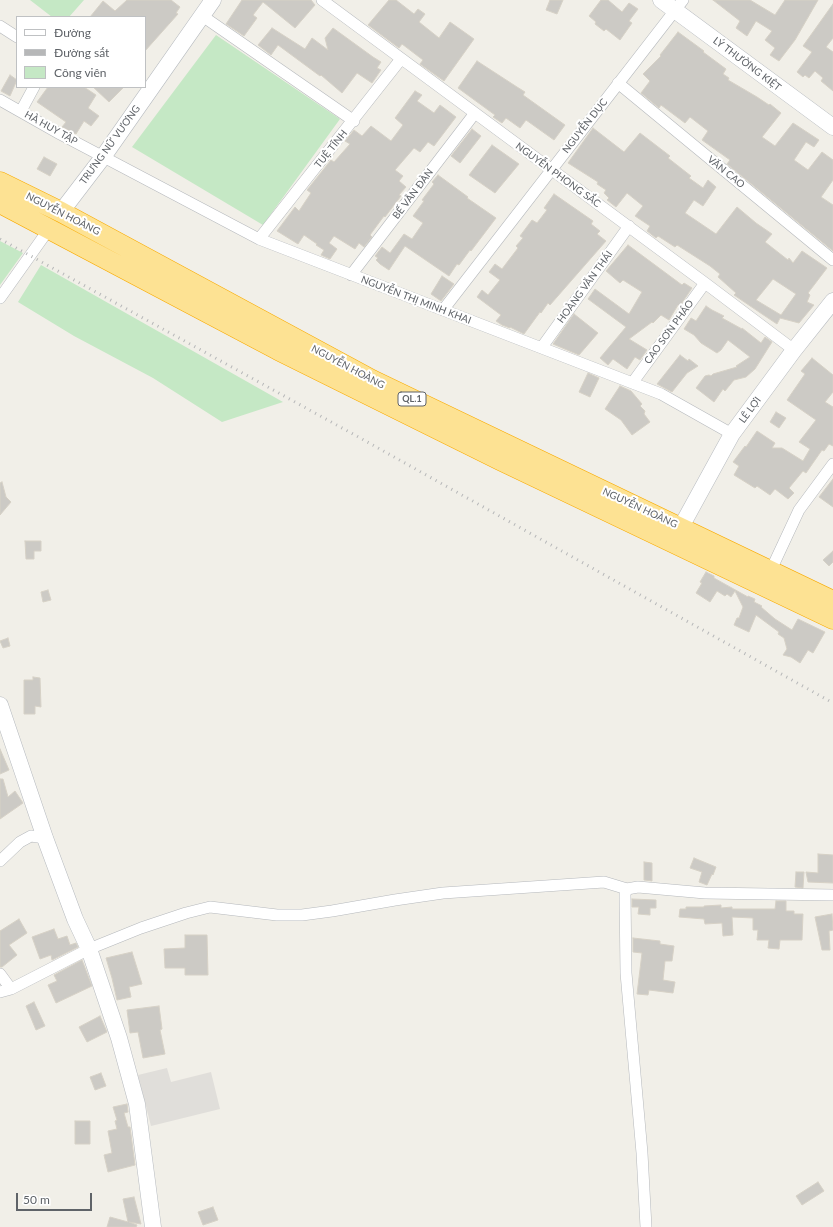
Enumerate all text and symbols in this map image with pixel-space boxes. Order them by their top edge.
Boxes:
legend [16,16,146,88]
text: Đường [54,25,91,40]
street label: LÝ THƯỜNG KIỆT [711,35,783,93]
text: Đường sắt [54,45,109,60]
text: Công viên [54,65,107,80]
street label: NGUYỄN DỤC [560,96,610,156]
street label: TRƯNG NỮ VƯƠNG [77,103,143,187]
street label: HÀ HUY TẬP [22,109,80,147]
street label: TUỆ TĨNH [312,128,350,170]
street label: NGUYỄN PHONG SẮC [513,140,603,210]
street label: VĂN CAO [705,153,747,191]
street label: BẾ VĂN ĐÀN [390,166,436,222]
street label: NGUYỄN HOÀNG [24,190,102,238]
street label: HOÀNG VĂN THÁI [555,249,615,325]
street label: NGUYỄN THỊ MINH KHAI [359,273,473,327]
street label: CAO SƠN PHÁO [642,298,696,366]
street label: NGUYỄN HOÀNG [309,343,387,391]
road number: QL.1 [398,392,426,406]
street label: LÊ LỢI [736,395,764,425]
street label: NGUYỄN HOÀNG [600,485,680,531]
scale bar [18,1185,94,1211]
text: 50 m [23,1192,50,1207]

